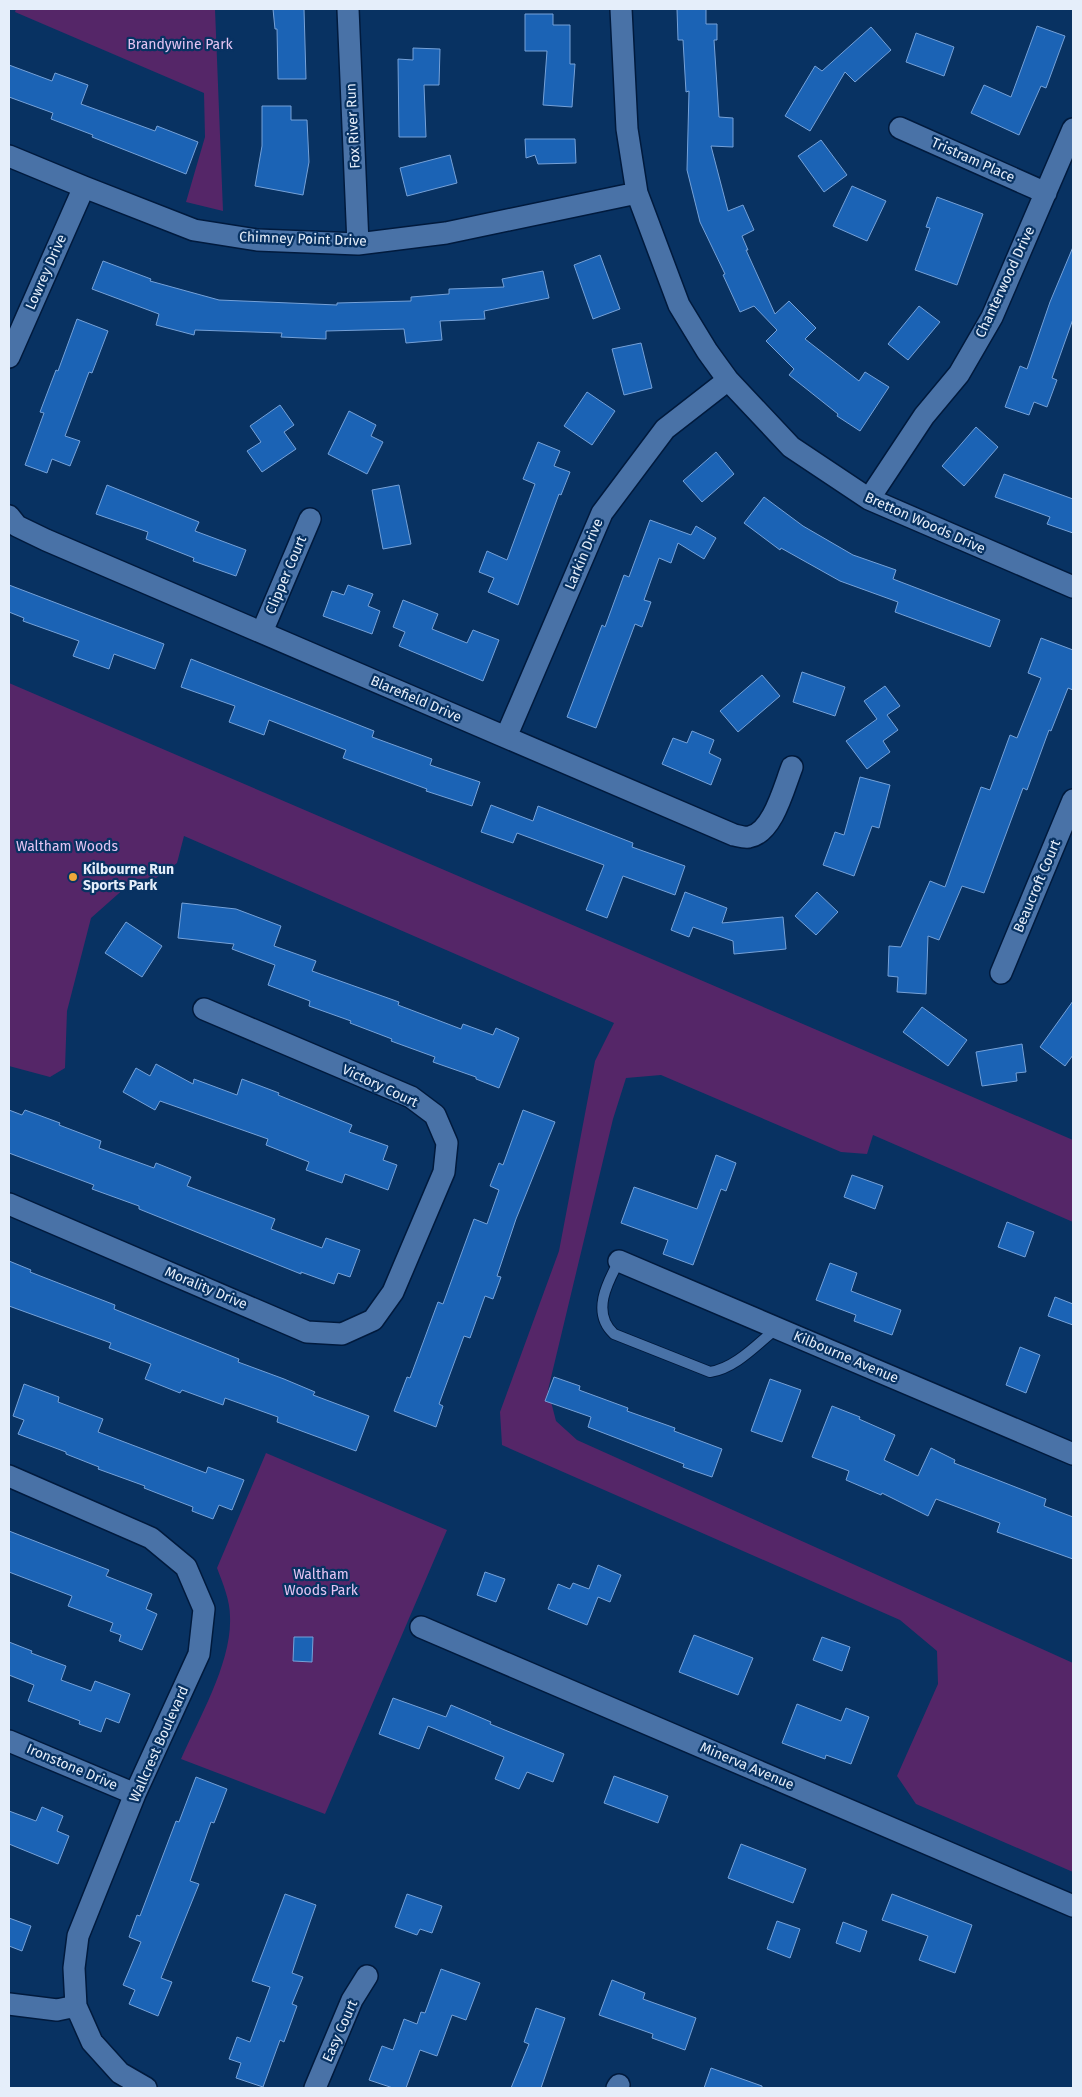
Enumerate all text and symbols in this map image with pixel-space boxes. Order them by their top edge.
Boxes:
park label: Brandywine Park [127,36,234,53]
street label: Fox River Run [342,83,364,169]
street label: Tristram Place [929,134,1017,186]
street label: Chanterwood Drive [972,224,1038,340]
street label: Chimney Point Drive [239,228,367,250]
street label: Lowrey Drive [22,232,70,312]
street label: Bretton Woods Drive [862,489,988,557]
street label: Larkin Drive [561,516,607,592]
street label: Clipper Court [262,532,311,617]
street label: Blarefield Drive [368,672,464,726]
street label: Beaucroft Court [1010,836,1065,935]
park label: Waltham Woods [16,838,118,855]
place label: Kilbourne Run Sports Park [83,861,174,894]
marker: Kilbourne Run Sports Park [67,871,79,883]
street label: Victory Court [339,1061,422,1111]
street label: Morality Drive [162,1263,250,1313]
street label: Kilbourne Avenue [791,1327,901,1387]
park label: Waltham Woods Park [284,1566,359,1599]
street label: Wallcrest Boulevard [126,1683,192,1805]
street label: Minerva Avenue [697,1739,797,1793]
street label: Ironstone Drive [24,1740,120,1794]
street label: Easy Court [319,1997,362,2065]

